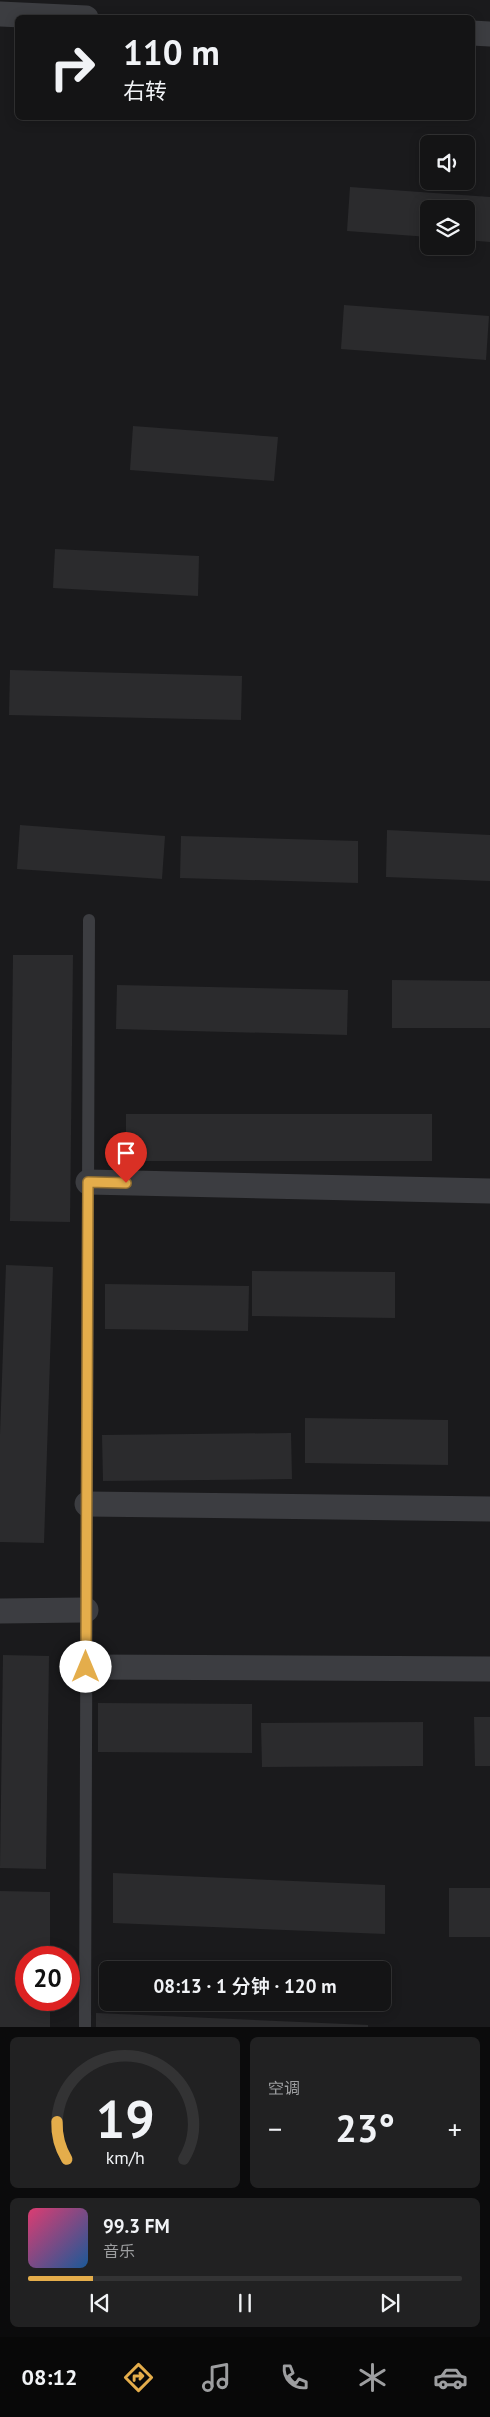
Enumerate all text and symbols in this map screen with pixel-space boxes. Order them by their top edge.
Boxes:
text: 110 m [123,29,220,75]
icon: right [40,35,105,100]
text: 右转 [123,77,167,105]
map controls [420,135,475,255]
button: sound [420,135,475,190]
button: layers [420,200,475,255]
pin [105,1132,147,1183]
icon: arrive [112,1139,140,1167]
position arrow [59,1640,111,1692]
speed limit sign: 20 [15,1946,80,2011]
text: 08:13 · 1 分钟 · 120 m [153,1974,337,1998]
text: 空调 [268,2078,300,2098]
text: 19 [96,2085,154,2152]
text: 23° [335,2103,395,2152]
text: − [268,2110,282,2147]
text: + [448,2110,462,2147]
text: km/h [105,2146,145,2169]
text: 99.3 FM [103,2214,170,2238]
text: 音乐 [103,2241,135,2261]
icon: previous [86,2289,114,2317]
icon: pause [231,2289,259,2317]
icon: next [376,2289,404,2317]
icon: directions [121,2360,156,2395]
icon: music [199,2360,234,2395]
icon: phone [277,2360,312,2395]
icon: climate [355,2360,390,2395]
icon: car [433,2360,468,2395]
text: 08:12 [22,2363,77,2391]

